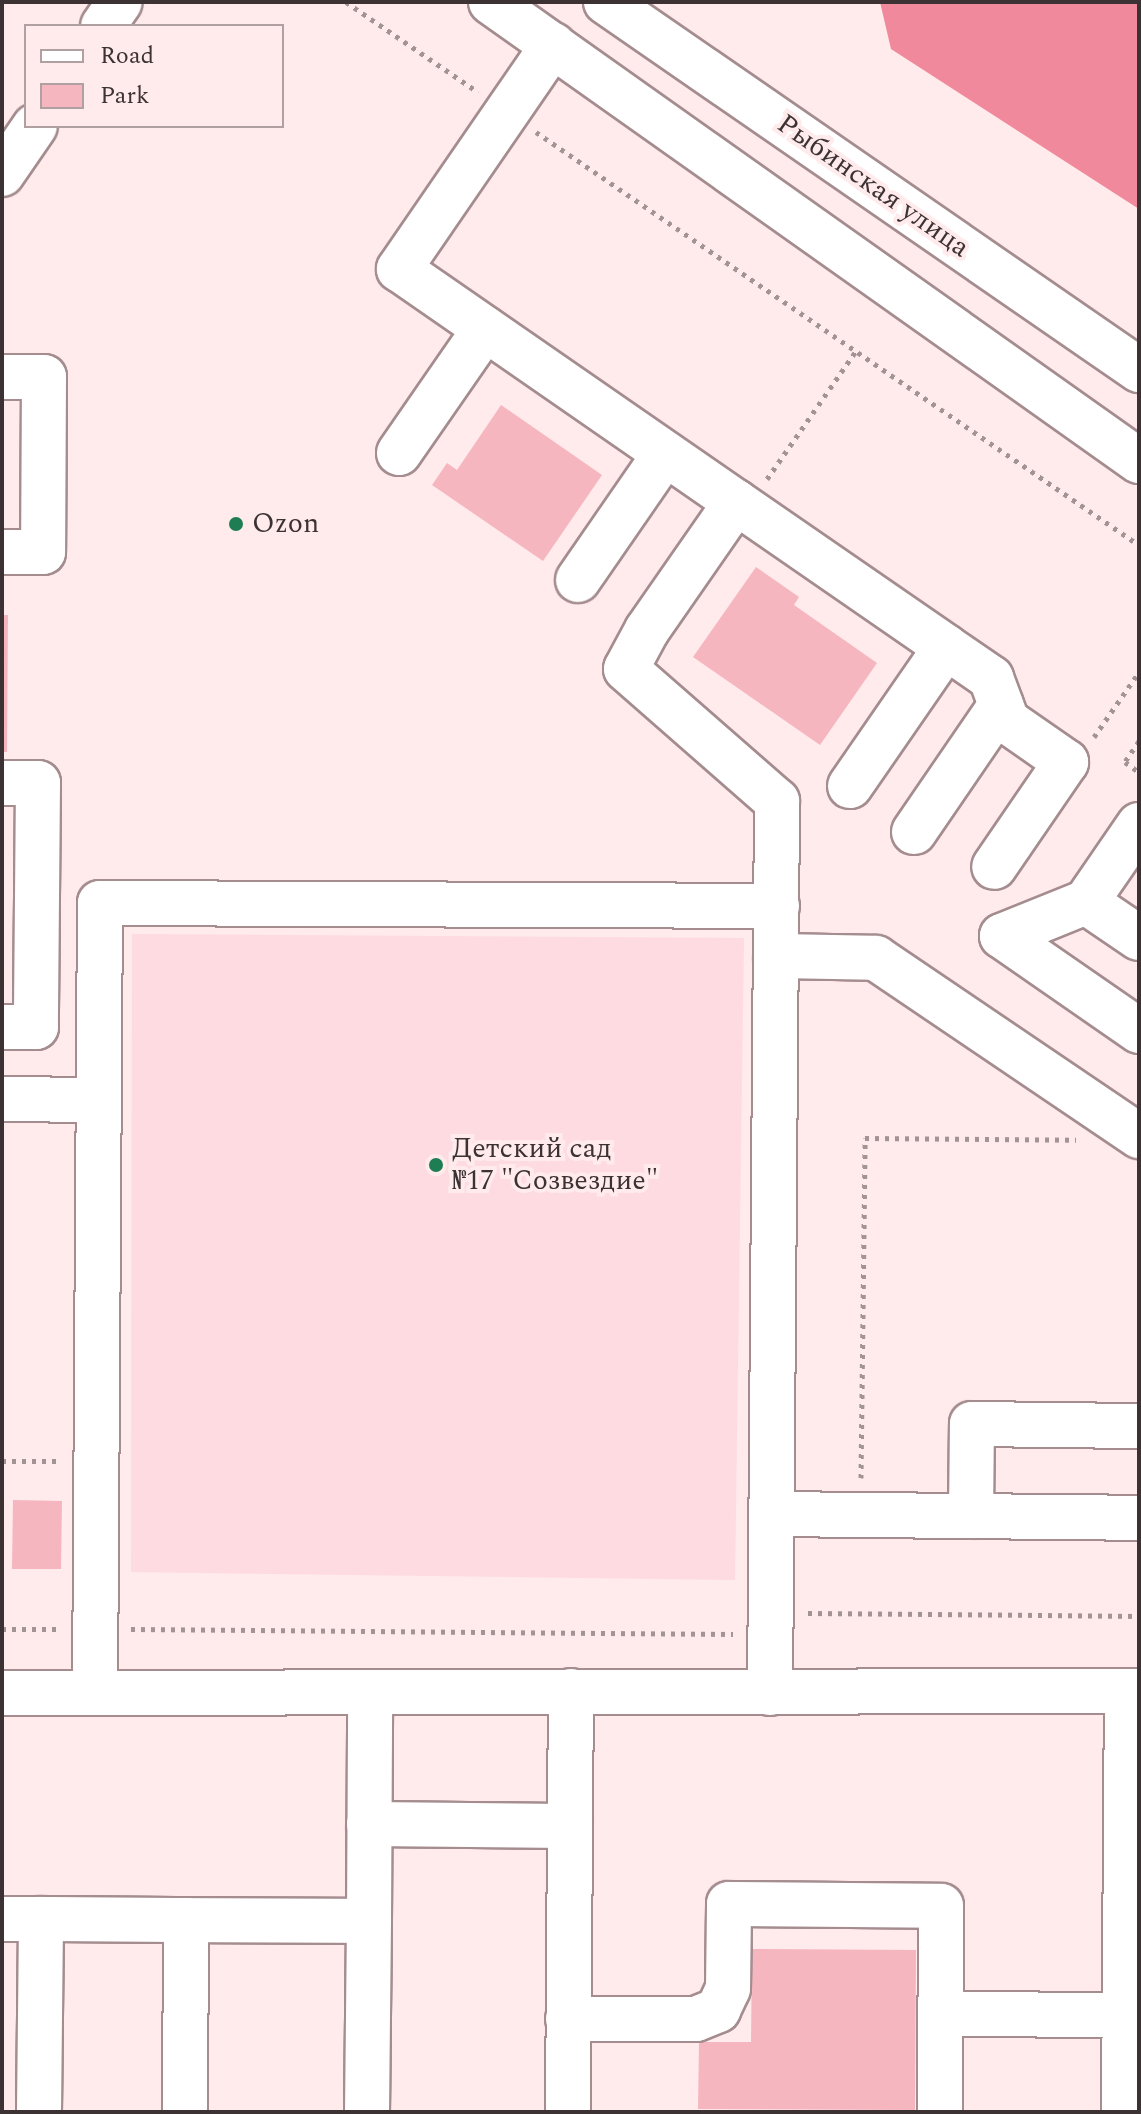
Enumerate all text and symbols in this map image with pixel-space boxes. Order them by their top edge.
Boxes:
legend [24,24,284,128]
text: Road [100,38,154,74]
text: Park [100,78,150,114]
street label: Рыбинская улица [770,107,976,265]
place label: Ozon [252,507,319,541]
marker: Ozon [227,515,245,533]
place label: Детский сад №17 "Созвездие" [452,1132,658,1198]
marker: Детский сад №17 "Созвездие" [427,1156,445,1174]

